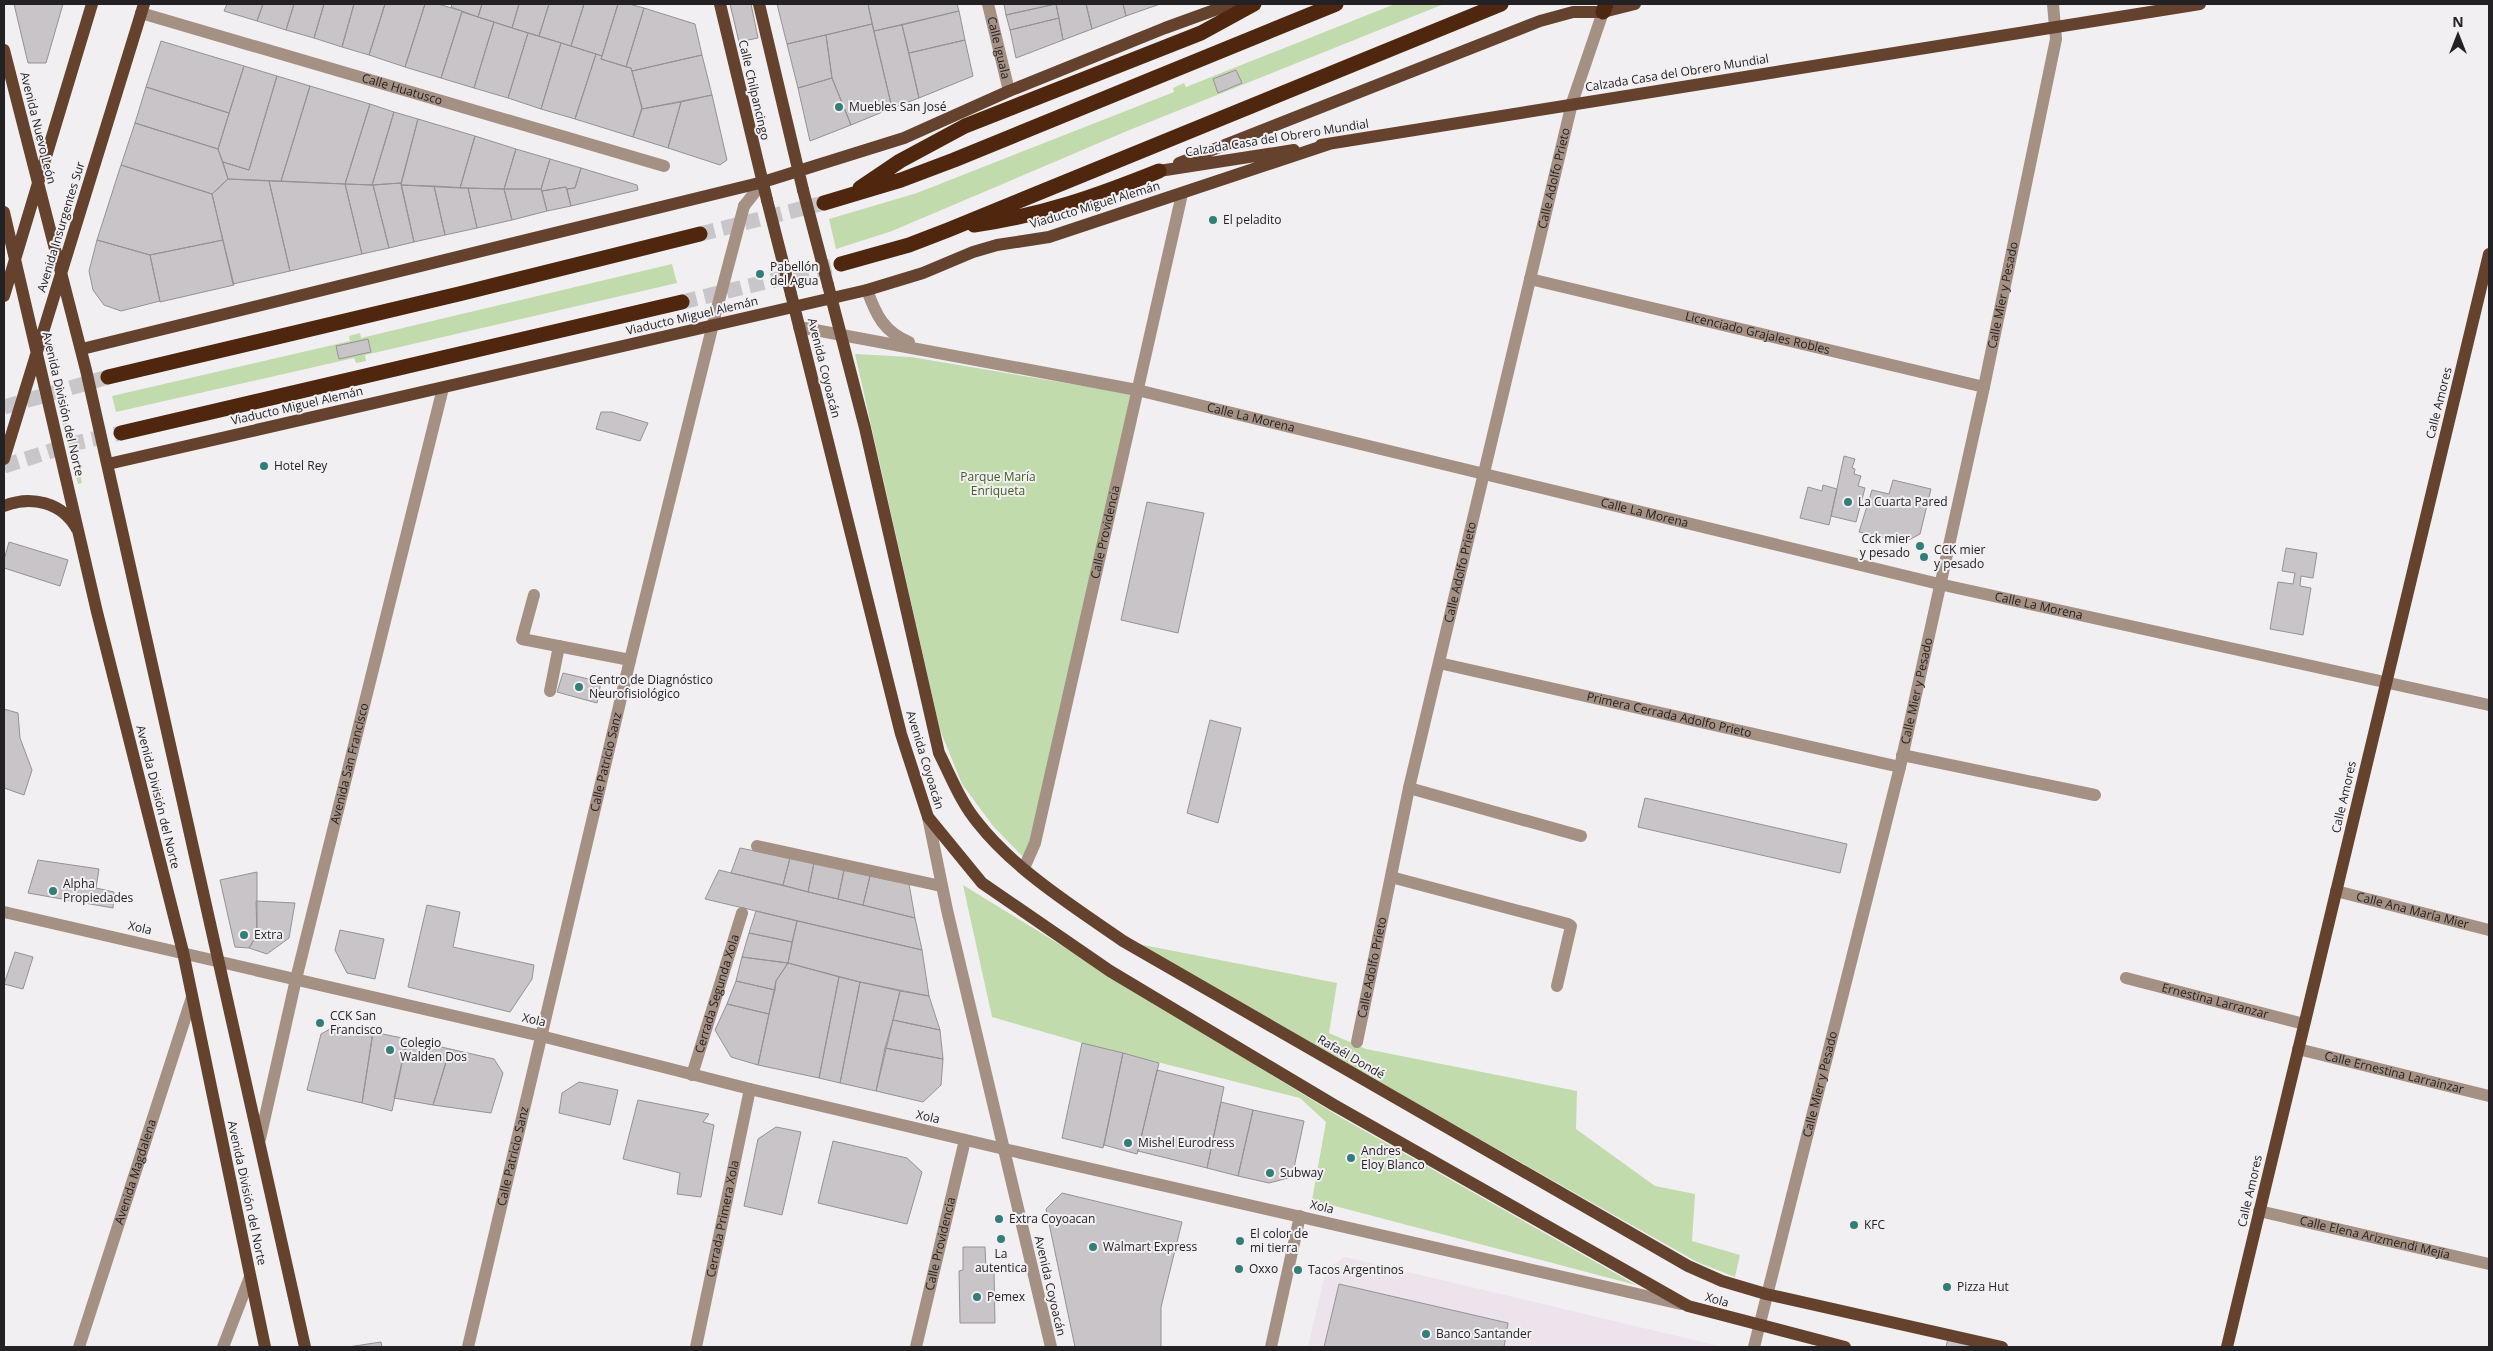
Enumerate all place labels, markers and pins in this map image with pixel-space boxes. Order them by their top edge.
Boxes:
place label: Muebles San José [849,98,947,115]
marker: Muebles San José [833,101,845,113]
place label: El peladito [1223,211,1281,228]
marker: El peladito [1207,214,1219,226]
place label: Pabellón del Agua [770,258,819,289]
marker: Pabellón del Agua [754,268,766,280]
place label: Hotel Rey [274,457,328,474]
marker: Hotel Rey [258,460,270,472]
place label: La Cuarta Pared [1858,493,1947,510]
marker: La Cuarta Pared [1842,496,1854,508]
place label: Cck mier y pesado [1860,530,1910,561]
marker: Cck mier y pesado [1914,540,1926,552]
place label: CCK mier y pesado [1934,541,1985,572]
marker: CCK mier y pesado [1918,551,1930,563]
place label: Centro de Diagnóstico Neurofisiológico [589,671,713,702]
marker: Centro de Diagnóstico Neurofisiológico [573,681,585,693]
place label: Alpha Propiedades [63,875,134,906]
marker: Alpha Propiedades [47,885,59,897]
place label: Extra [254,926,283,943]
marker: Extra [238,929,250,941]
place label: CCK San Francisco [330,1007,383,1038]
marker: CCK San Francisco [314,1017,326,1029]
place label: Colegio Walden Dos [400,1034,467,1065]
marker: Colegio Walden Dos [384,1044,396,1056]
place label: Mishel Eurodress [1138,1134,1235,1151]
marker: Mishel Eurodress [1122,1137,1134,1149]
place label: Andres Eloy Blanco [1361,1142,1425,1173]
marker: Andres Eloy Blanco [1345,1152,1357,1164]
place label: Subway [1280,1164,1324,1181]
marker: Subway [1264,1167,1276,1179]
place label: Extra Coyoacan [1009,1210,1095,1227]
marker: Extra Coyoacan [993,1213,1005,1225]
place label: KFC [1864,1216,1886,1233]
marker: KFC [1848,1219,1860,1231]
place label: El color de mi tierra [1250,1225,1308,1256]
marker: La autentica [995,1233,1007,1245]
marker: El color de mi tierra [1234,1235,1246,1247]
place label: Walmart Express [1103,1238,1198,1255]
marker: Walmart Express [1087,1241,1099,1253]
place label: La autentica [975,1245,1027,1276]
place label: Oxxo [1249,1260,1278,1277]
place label: Tacos Argentinos [1308,1261,1404,1278]
marker: Oxxo [1233,1263,1245,1275]
marker: Tacos Argentinos [1292,1264,1304,1276]
place label: Pizza Hut [1957,1278,2009,1295]
marker: Pizza Hut [1941,1281,1953,1293]
place label: Pemex [987,1288,1026,1305]
marker: Pemex [971,1291,983,1303]
place label: Banco Santander [1436,1325,1532,1342]
marker: Banco Santander [1420,1328,1432,1340]

